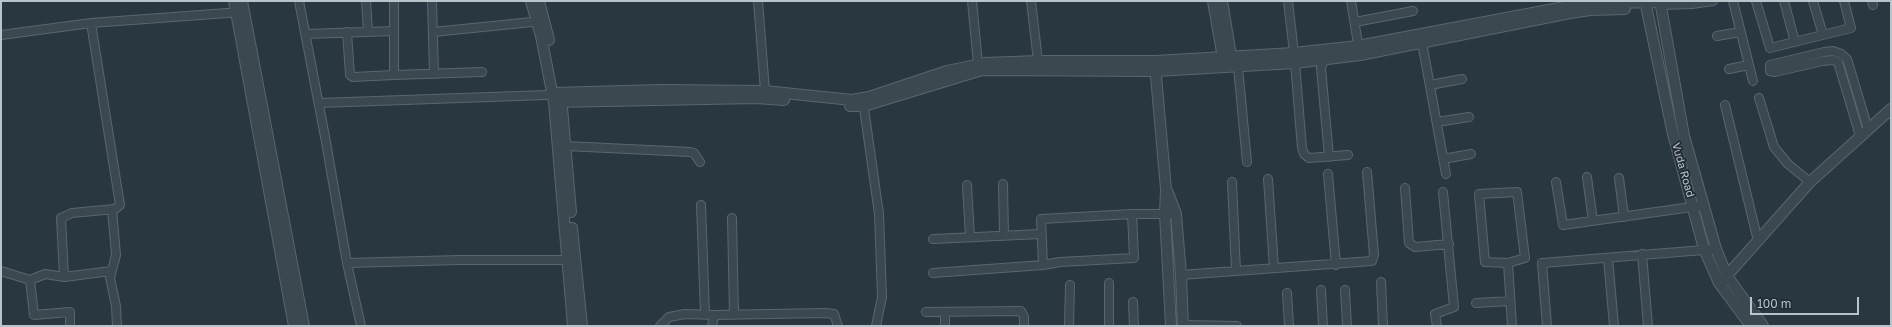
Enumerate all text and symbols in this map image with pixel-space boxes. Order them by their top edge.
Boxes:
street label: Vuda Road [1669,141,1697,199]
scale bar [1752,289,1861,315]
text: 100 m [1757,296,1791,311]

